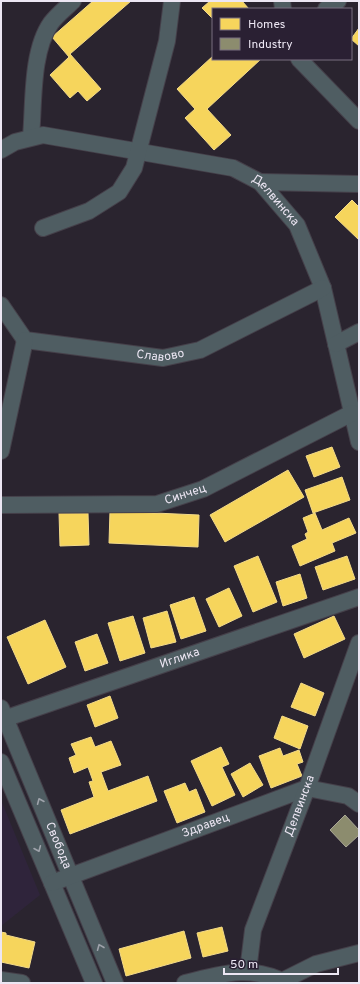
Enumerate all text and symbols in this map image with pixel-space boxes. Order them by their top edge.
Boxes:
legend [212,8,352,60]
text: Homes [248,17,285,33]
text: Industry [248,37,293,53]
street label: Делвинска [249,171,303,230]
street label: Славово [135,346,186,366]
street label: Синчец [163,480,208,509]
street label: Иглика [158,644,202,673]
street label: Делвинска [281,773,319,839]
one-way arrow [37,797,45,805]
street label: Здравец [180,810,232,842]
street label: Свобода [41,820,75,871]
one-way arrow [33,846,41,853]
one-way arrow [97,943,105,951]
scale bar [224,950,338,976]
text: 50 m [230,957,258,973]

